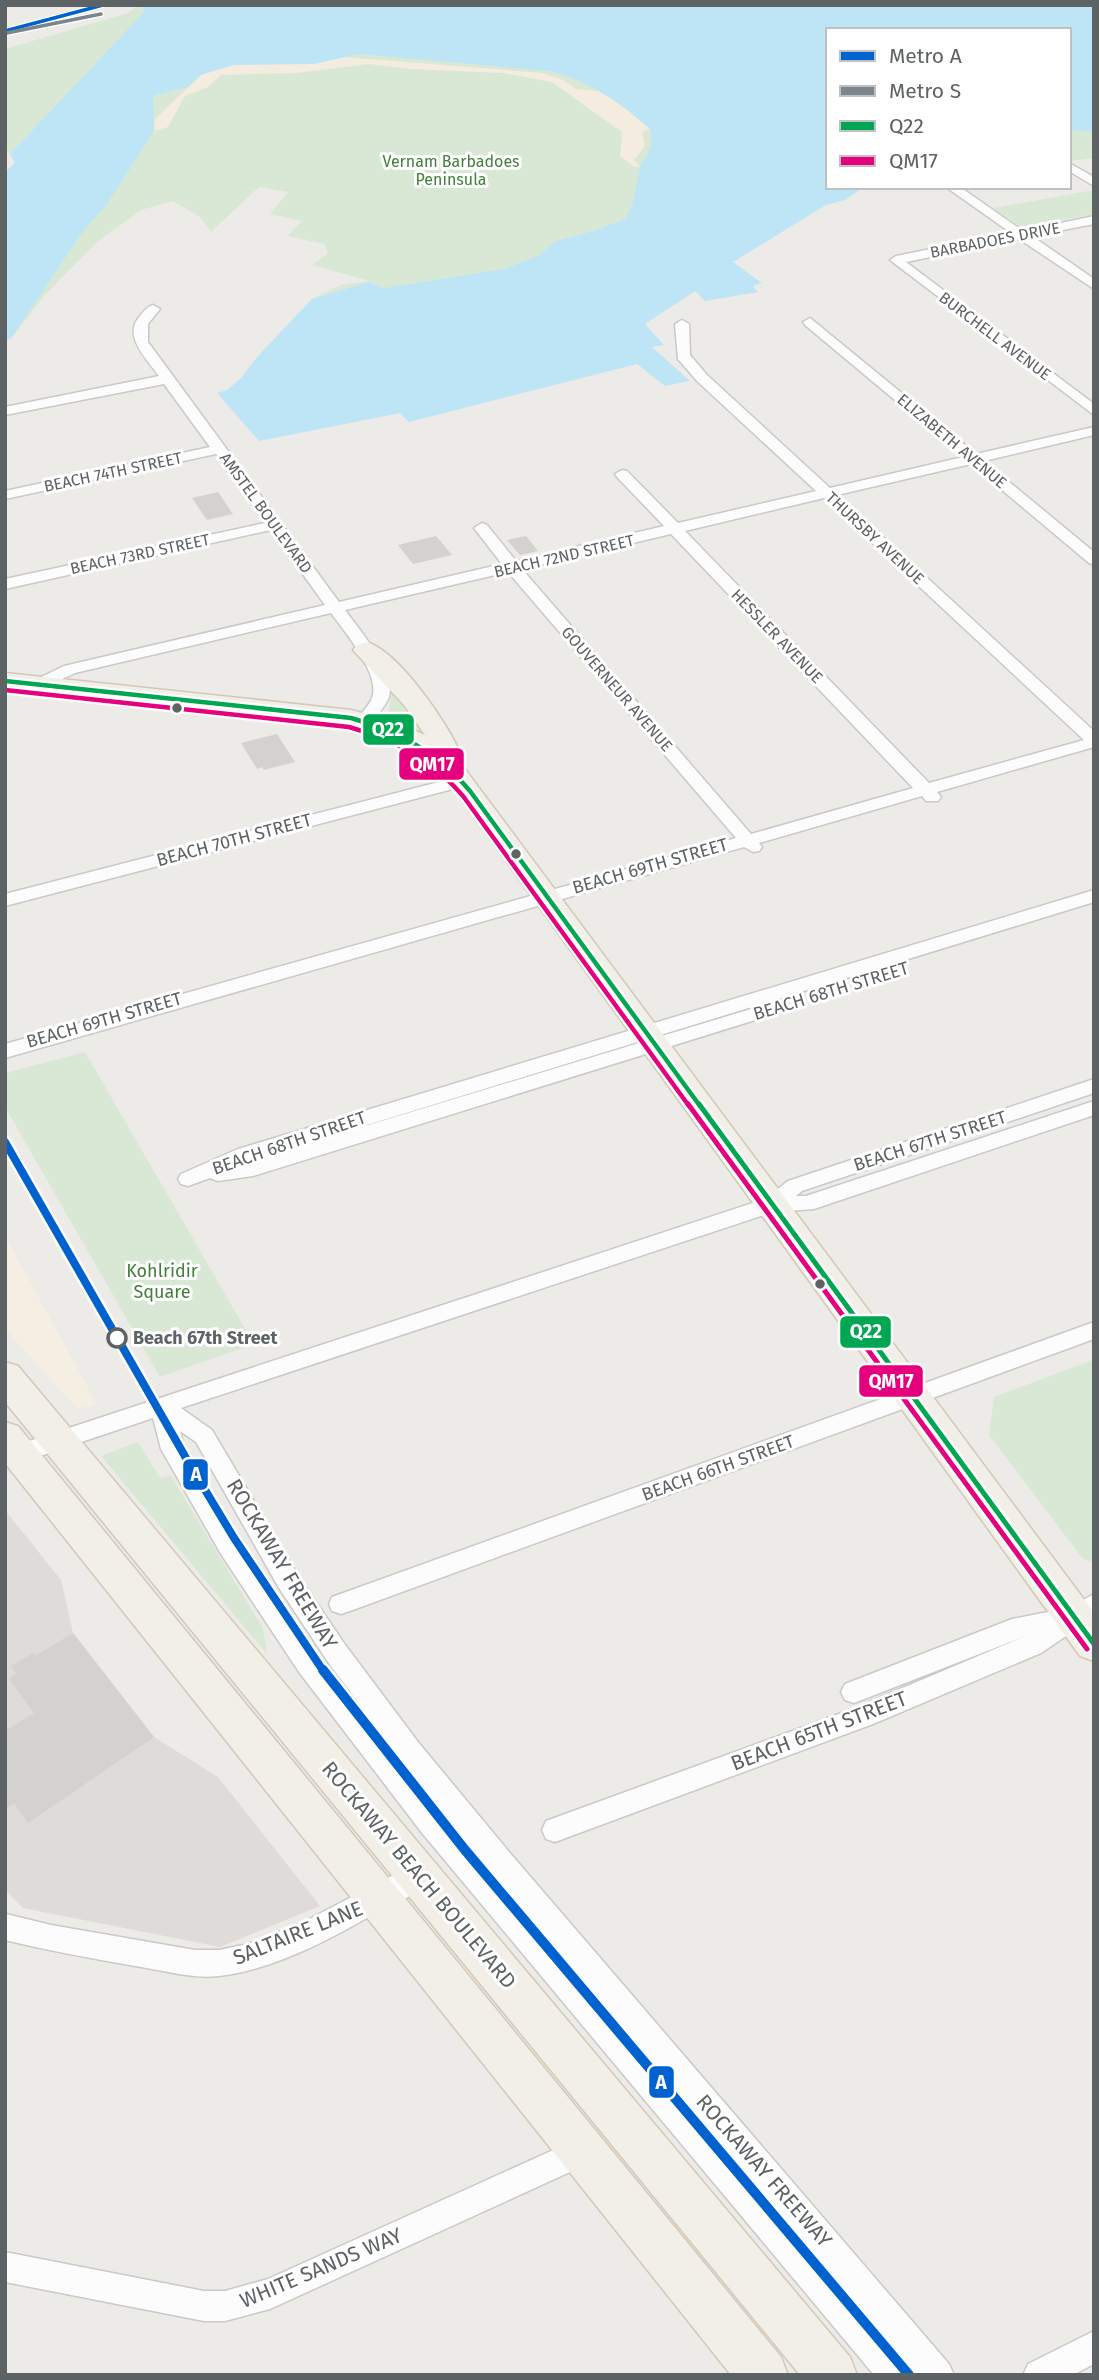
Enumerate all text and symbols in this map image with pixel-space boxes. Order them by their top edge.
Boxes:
legend [826,28,1071,189]
text: Metro A [889,43,962,69]
text: Metro S [889,78,961,104]
text: Q22 [889,113,924,139]
text: QM17 [889,148,938,174]
park label: Vernam Barbadoes Peninsula [382,152,520,189]
street label: BARBADOES DRIVE [928,218,1062,262]
street label: BURCHELL AVENUE [935,288,1055,384]
street label: ELIZABETH AVENUE [893,390,1011,492]
street label: BEACH 74TH STREET [42,448,184,496]
street label: AMSTEL BOULEVARD [216,449,316,577]
street label: THURSBY AVENUE [822,488,928,588]
street label: BEACH 73RD STREET [68,530,212,578]
street label: BEACH 72ND STREET [492,530,637,581]
street label: HESSLER AVENUE [727,585,827,687]
street label: GOUVERNEUR AVENUE [558,623,676,755]
unlabelled marker [170,701,184,715]
line badge: Q22 [362,713,415,746]
text: Q22 [372,718,404,741]
line badge: QM17 [398,747,465,781]
text: QM17 [409,753,455,776]
street label: BEACH 70TH STREET [154,809,315,871]
street label: BEACH 69TH STREET [570,833,731,899]
unlabelled marker [509,847,523,861]
street label: BEACH 68TH STREET [751,957,912,1025]
street label: BEACH 69TH STREET [24,987,185,1053]
street label: BEACH 68TH STREET [209,1106,370,1180]
street label: BEACH 67TH STREET [851,1106,1010,1176]
park label: Kohlridir Square [126,1260,198,1303]
unlabelled marker [813,1277,827,1291]
line badge: Q22 [839,1315,892,1349]
text: Q22 [850,1320,882,1343]
place label: Beach 67th Street [133,1327,279,1349]
marker: Beach 67th Street [107,1328,127,1348]
line badge: QM17 [858,1364,924,1398]
text: QM17 [868,1370,914,1393]
street label: BEACH 66TH STREET [639,1430,798,1506]
line badge: A [182,1458,209,1491]
text: A [189,1463,202,1486]
street label: ROCKAWAY FREEWAY [221,1474,343,1654]
street label: BEACH 65TH STREET [727,1685,911,1777]
street label: ROCKAWAY BEACH BOULEVARD [316,1756,522,1994]
street label: SALTAIRE LANE [229,1895,367,1971]
line badge: A [648,2065,675,2099]
text: A [654,2071,667,2094]
street label: ROCKAWAY FREEWAY [691,2089,838,2253]
street label: WHITE SANDS WAY [236,2222,406,2314]

